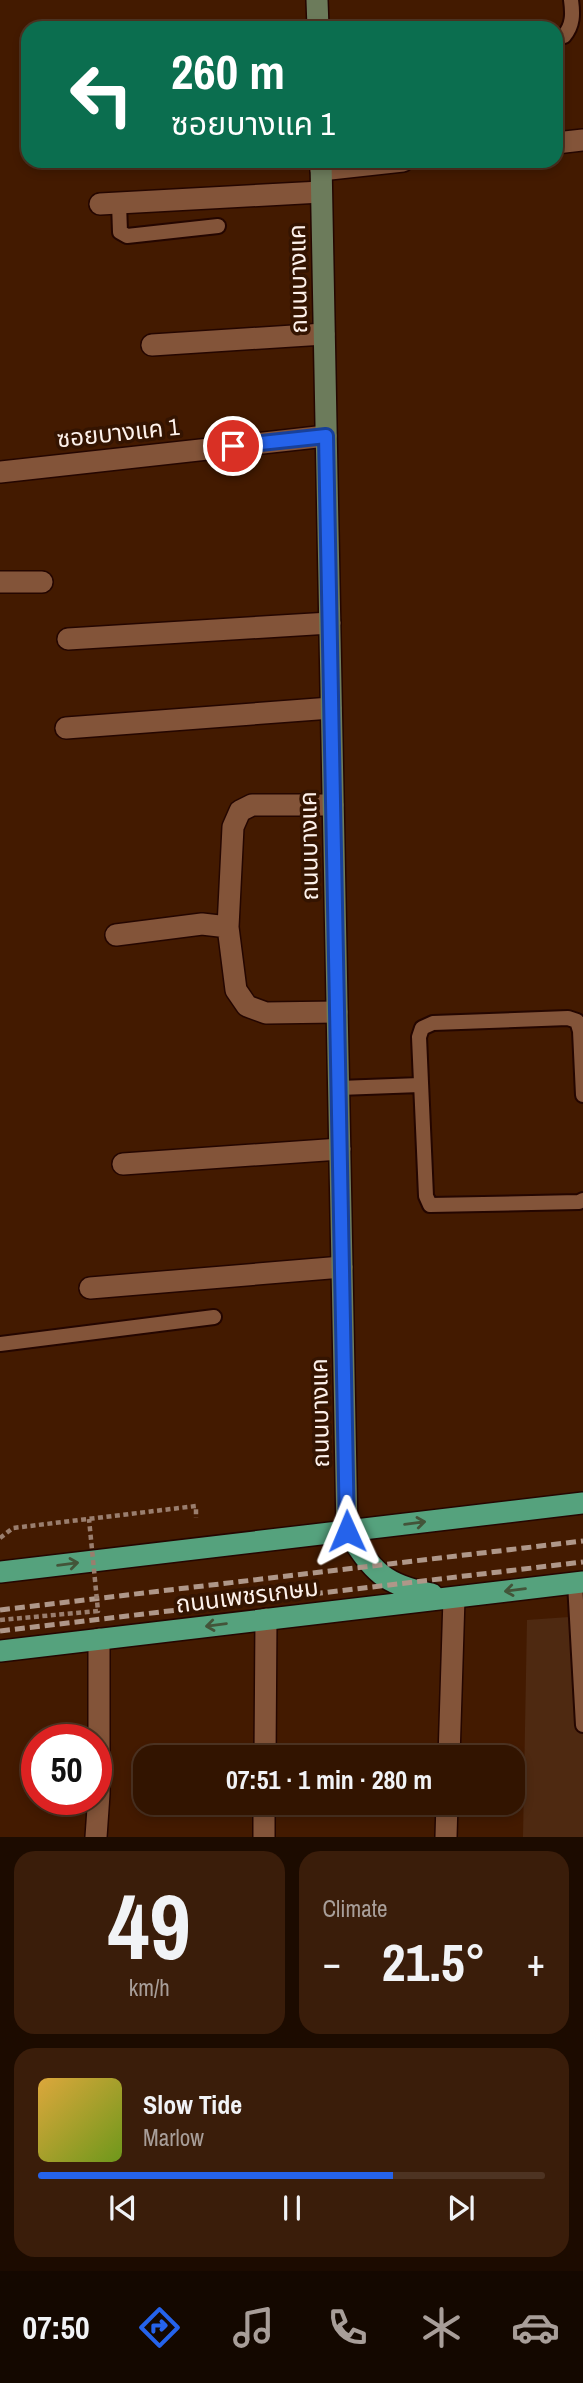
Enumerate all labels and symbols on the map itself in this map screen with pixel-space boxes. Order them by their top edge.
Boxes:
street label: ถนนบางแค [280,224,314,334]
street label: ซอยบางแค 1 [55,410,181,454]
pin [203,416,263,476]
street label: ถนนบางแค [291,791,325,901]
street label: ถนนบางแค [302,1358,336,1468]
position arrow [310,1494,384,1568]
one-way arrow [404,1516,426,1529]
one-way arrow [56,1557,79,1570]
street label: ถนนเพชรเกษม [174,1570,320,1620]
one-way arrow [504,1584,527,1597]
one-way arrow [205,1618,228,1631]
speed limit sign: 50 [21,1724,112,1815]

